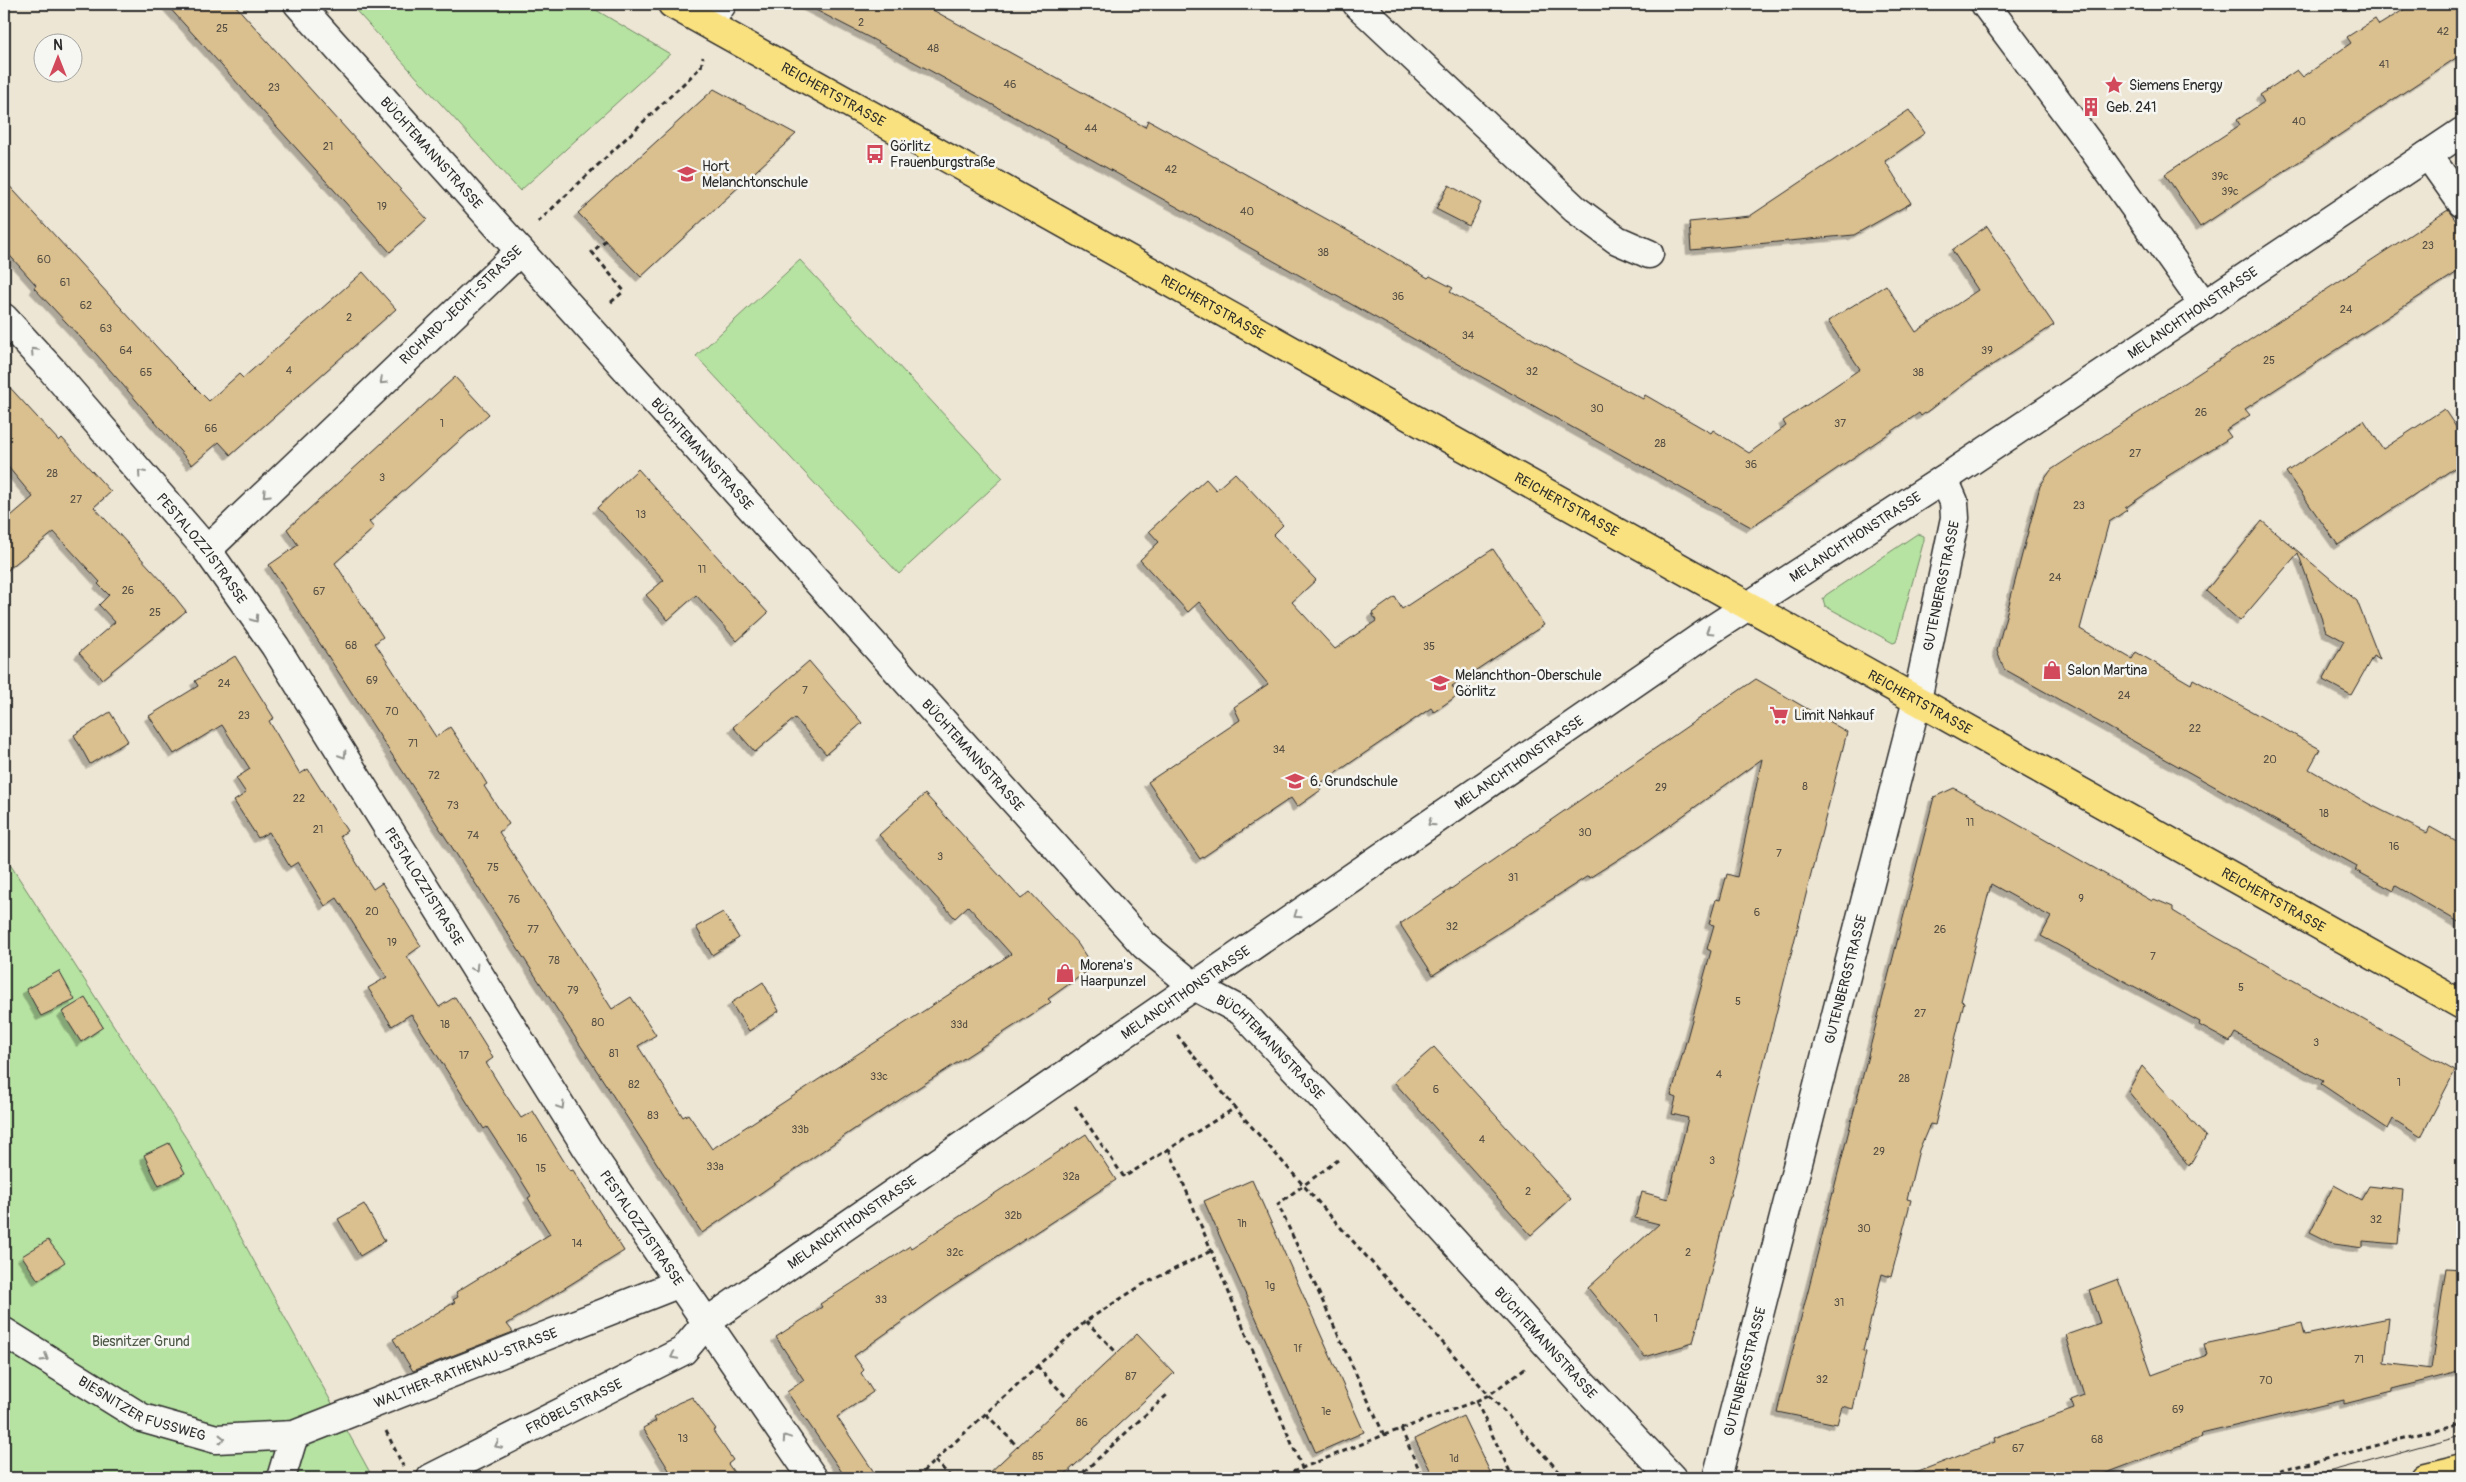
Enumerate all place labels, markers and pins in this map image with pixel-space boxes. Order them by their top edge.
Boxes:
place icon: Siemens Energy [2103,74,2125,96]
place label: Siemens Energy [2129,77,2223,94]
building icon: Geb. 241 [2080,96,2102,118]
place label: Geb. 241 [2106,99,2157,116]
place label: Görlitz Frauenburgstraße [890,138,995,171]
bus stop icon: Görlitz Frauenburgstraße [864,143,886,165]
place label: Hort Melanchtonschule [702,158,808,191]
school or university icon: Hort Melanchtonschule [676,163,698,185]
shop icon: Salon Martina [2041,659,2063,681]
place label: Salon Martina [2067,662,2147,679]
place label: Melanchthon-Oberschule Görlitz [1455,667,1601,700]
school or university icon: Melanchthon-Oberschule Görlitz [1429,672,1451,694]
supermarket icon: Limit Nahkauf [1768,704,1790,726]
place label: Limit Nahkauf [1794,707,1875,724]
school or university icon: 6. Grundschule [1284,770,1306,792]
place label: 6. Grundschule [1310,773,1398,790]
place label: Morena's Haarpunzel [1080,957,1146,990]
shop icon: Morena's Haarpunzel [1054,962,1076,984]

